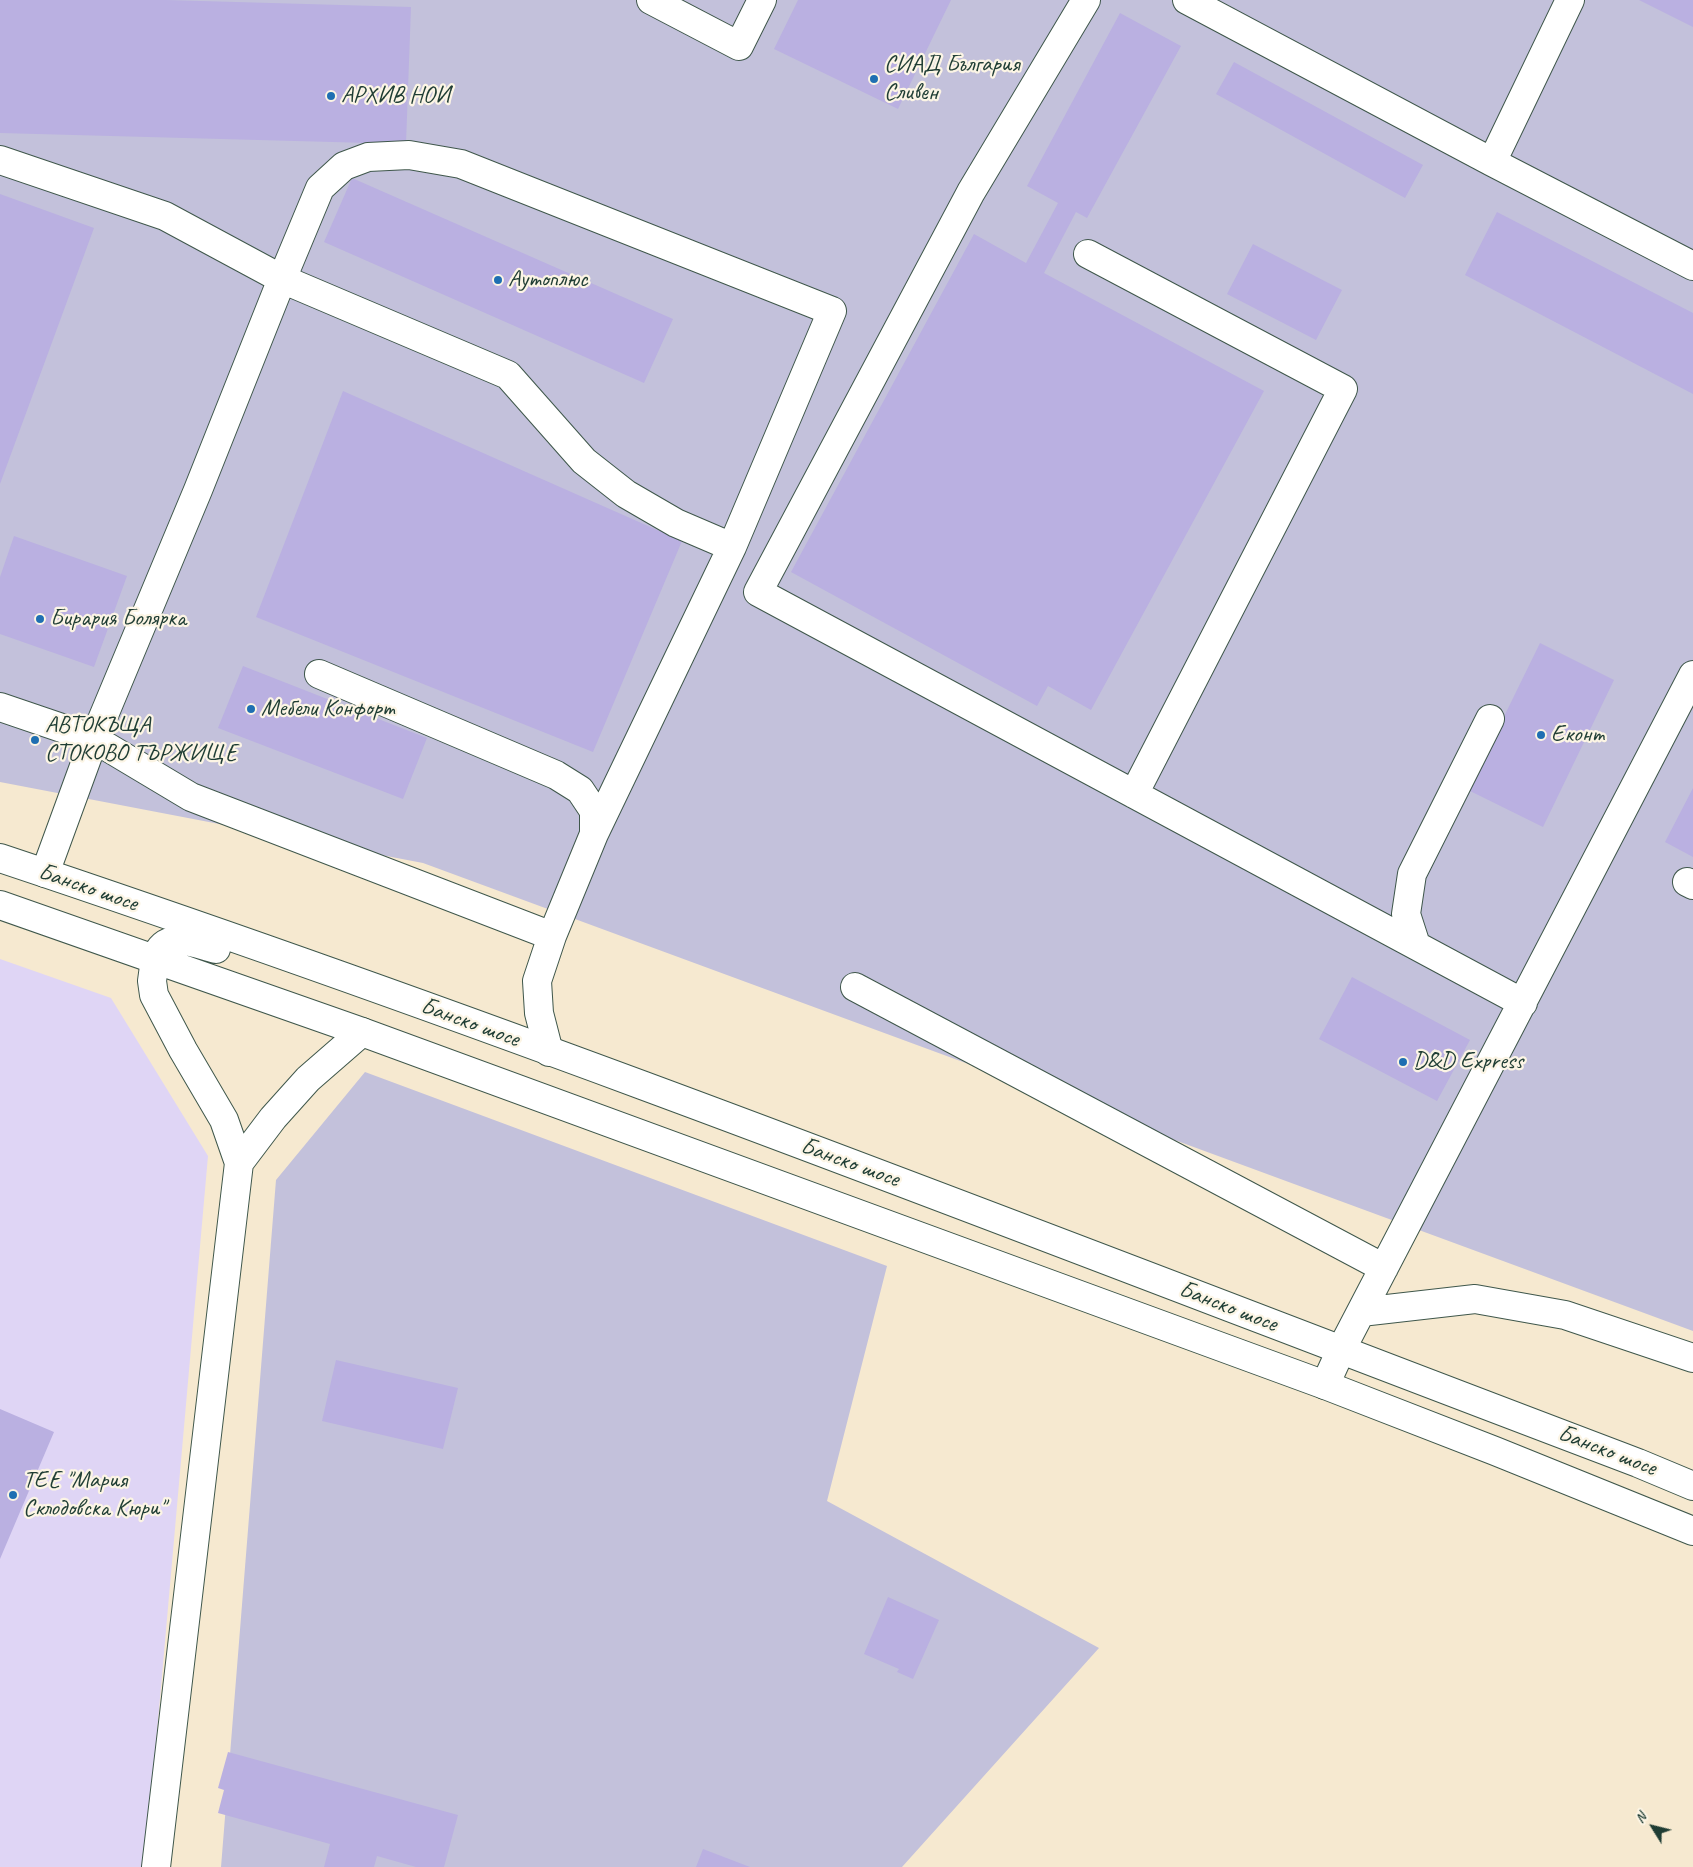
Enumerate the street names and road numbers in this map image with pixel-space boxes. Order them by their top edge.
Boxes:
street label: Банско шосе [35,858,141,918]
street label: Банско шосе [417,992,523,1054]
street label: Банско шосе [797,1132,903,1194]
street label: Банско шосе [1175,1275,1281,1339]
street label: Банско шосе [1554,1419,1660,1483]

